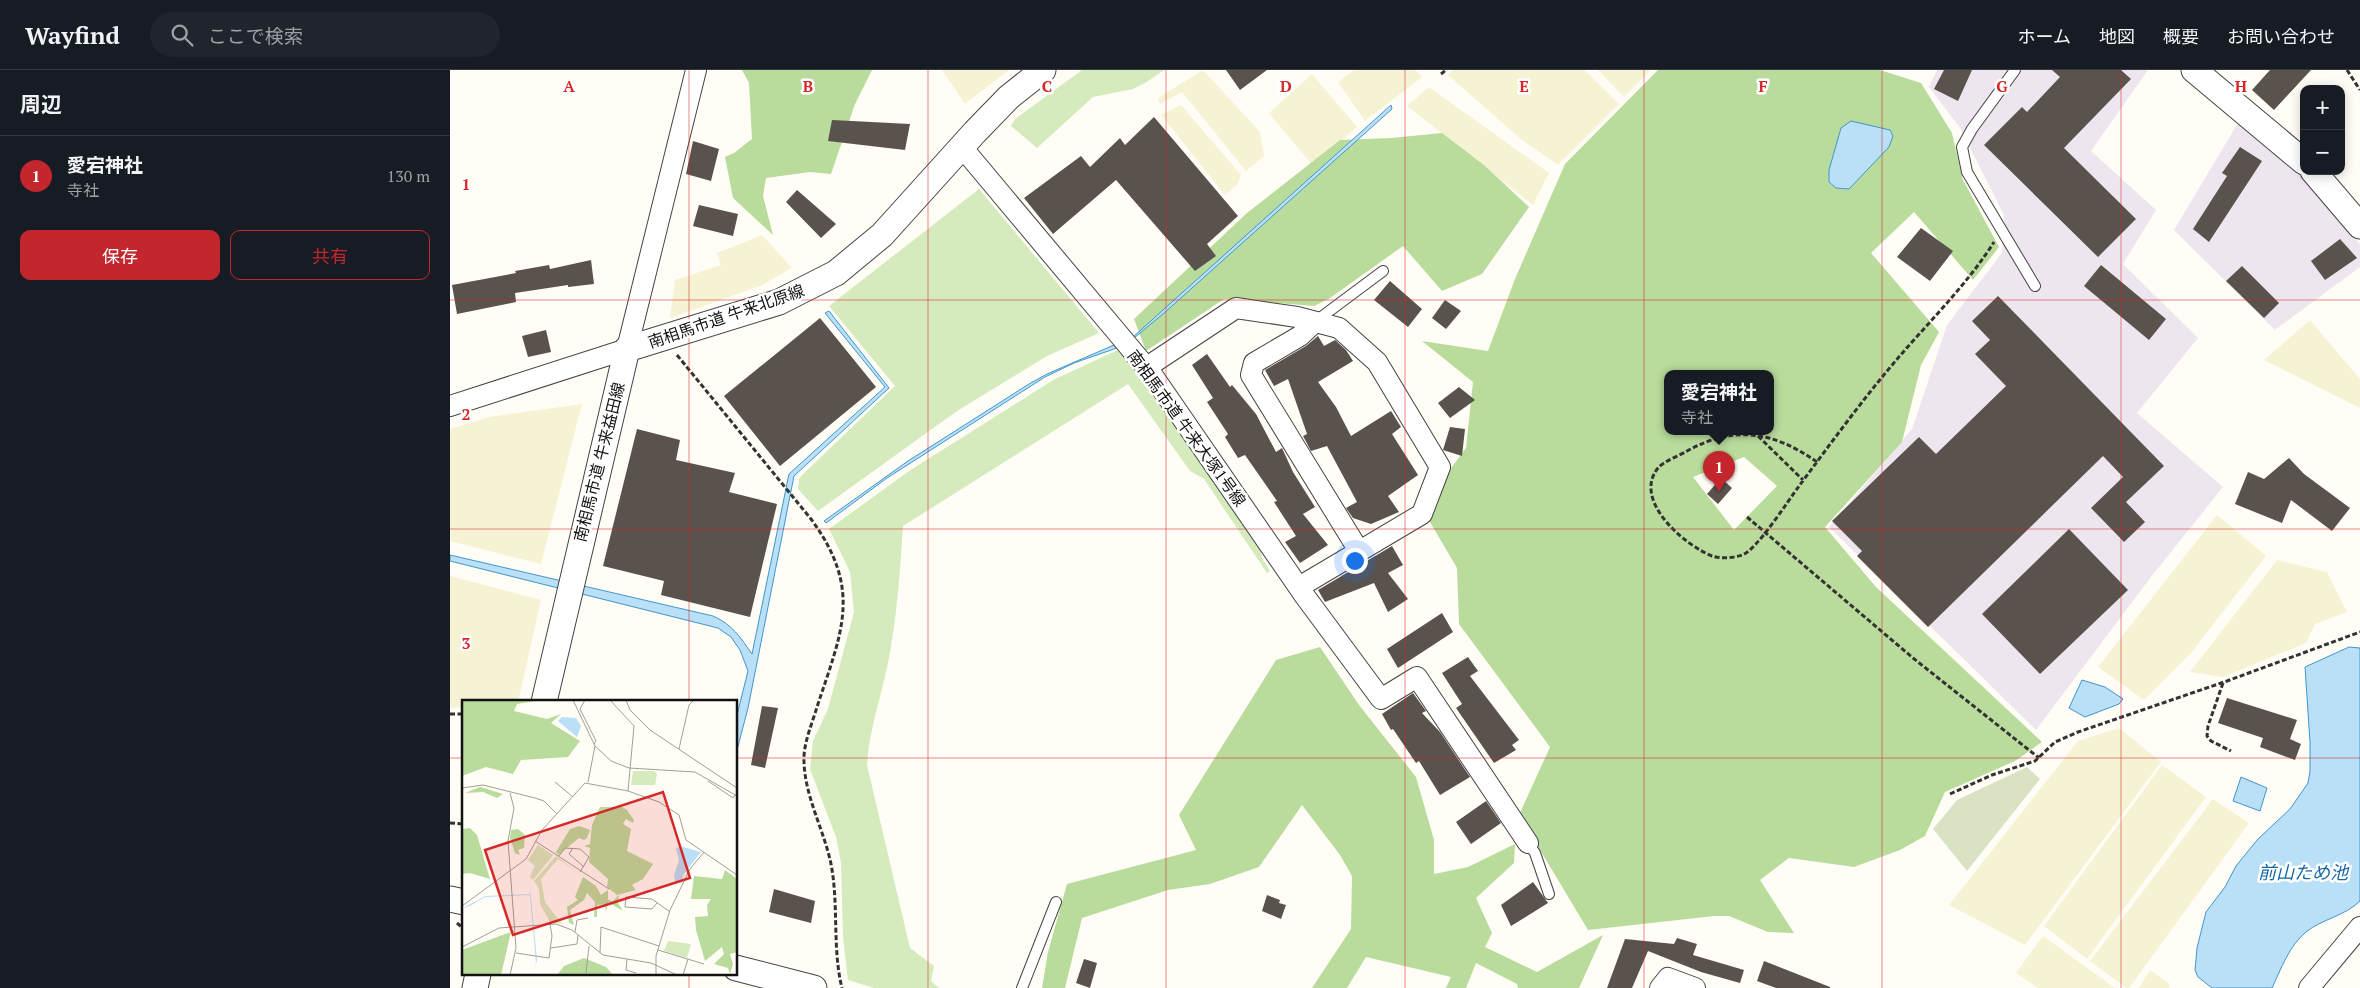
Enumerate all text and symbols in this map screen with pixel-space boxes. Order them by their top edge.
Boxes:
search box [150,12,500,57]
text: Wayfind [25,19,120,51]
icon: search [168,21,196,49]
text: ここで検索 [208,23,303,48]
text: ホーム [2018,24,2071,48]
text: 地図 [2099,24,2135,48]
text: 概要 [2163,24,2199,48]
text: お問い合わせ [2227,24,2335,48]
text: A [563,75,575,97]
text: B [803,75,813,97]
text: C [1042,75,1052,97]
text: D [1280,75,1292,97]
text: E [1519,75,1529,97]
text: F [1758,75,1768,97]
text: G [1996,75,2008,97]
text: H [2235,75,2247,97]
map controls [2300,85,2345,175]
button: + [2300,85,2345,130]
text: 周辺 [20,90,62,118]
button: − [2300,130,2345,175]
text: 愛宕神社 [67,152,143,177]
text: 1 [31,165,41,187]
text: 130 m [387,165,430,187]
text: 1 [461,173,471,195]
text: 寺社 [67,179,99,201]
button: 保存 [20,230,220,280]
button: 共有 [230,230,430,280]
street label: 南相馬市道 牛来北原線 [645,279,807,353]
street label: 南相馬市道 牛来大塚1号線 [1123,345,1251,511]
popup [1664,370,1774,435]
text: 愛宕神社 [1681,379,1757,404]
street label: 南相馬市道 牛来益田線 [569,380,629,544]
text: 2 [461,403,471,425]
text: 寺社 [1681,406,1713,428]
pin: 1 [1703,451,1735,492]
your location [1342,548,1368,574]
text: 3 [461,632,471,654]
inset map [462,700,738,976]
water label: 前山ため池 [2258,860,2350,884]

